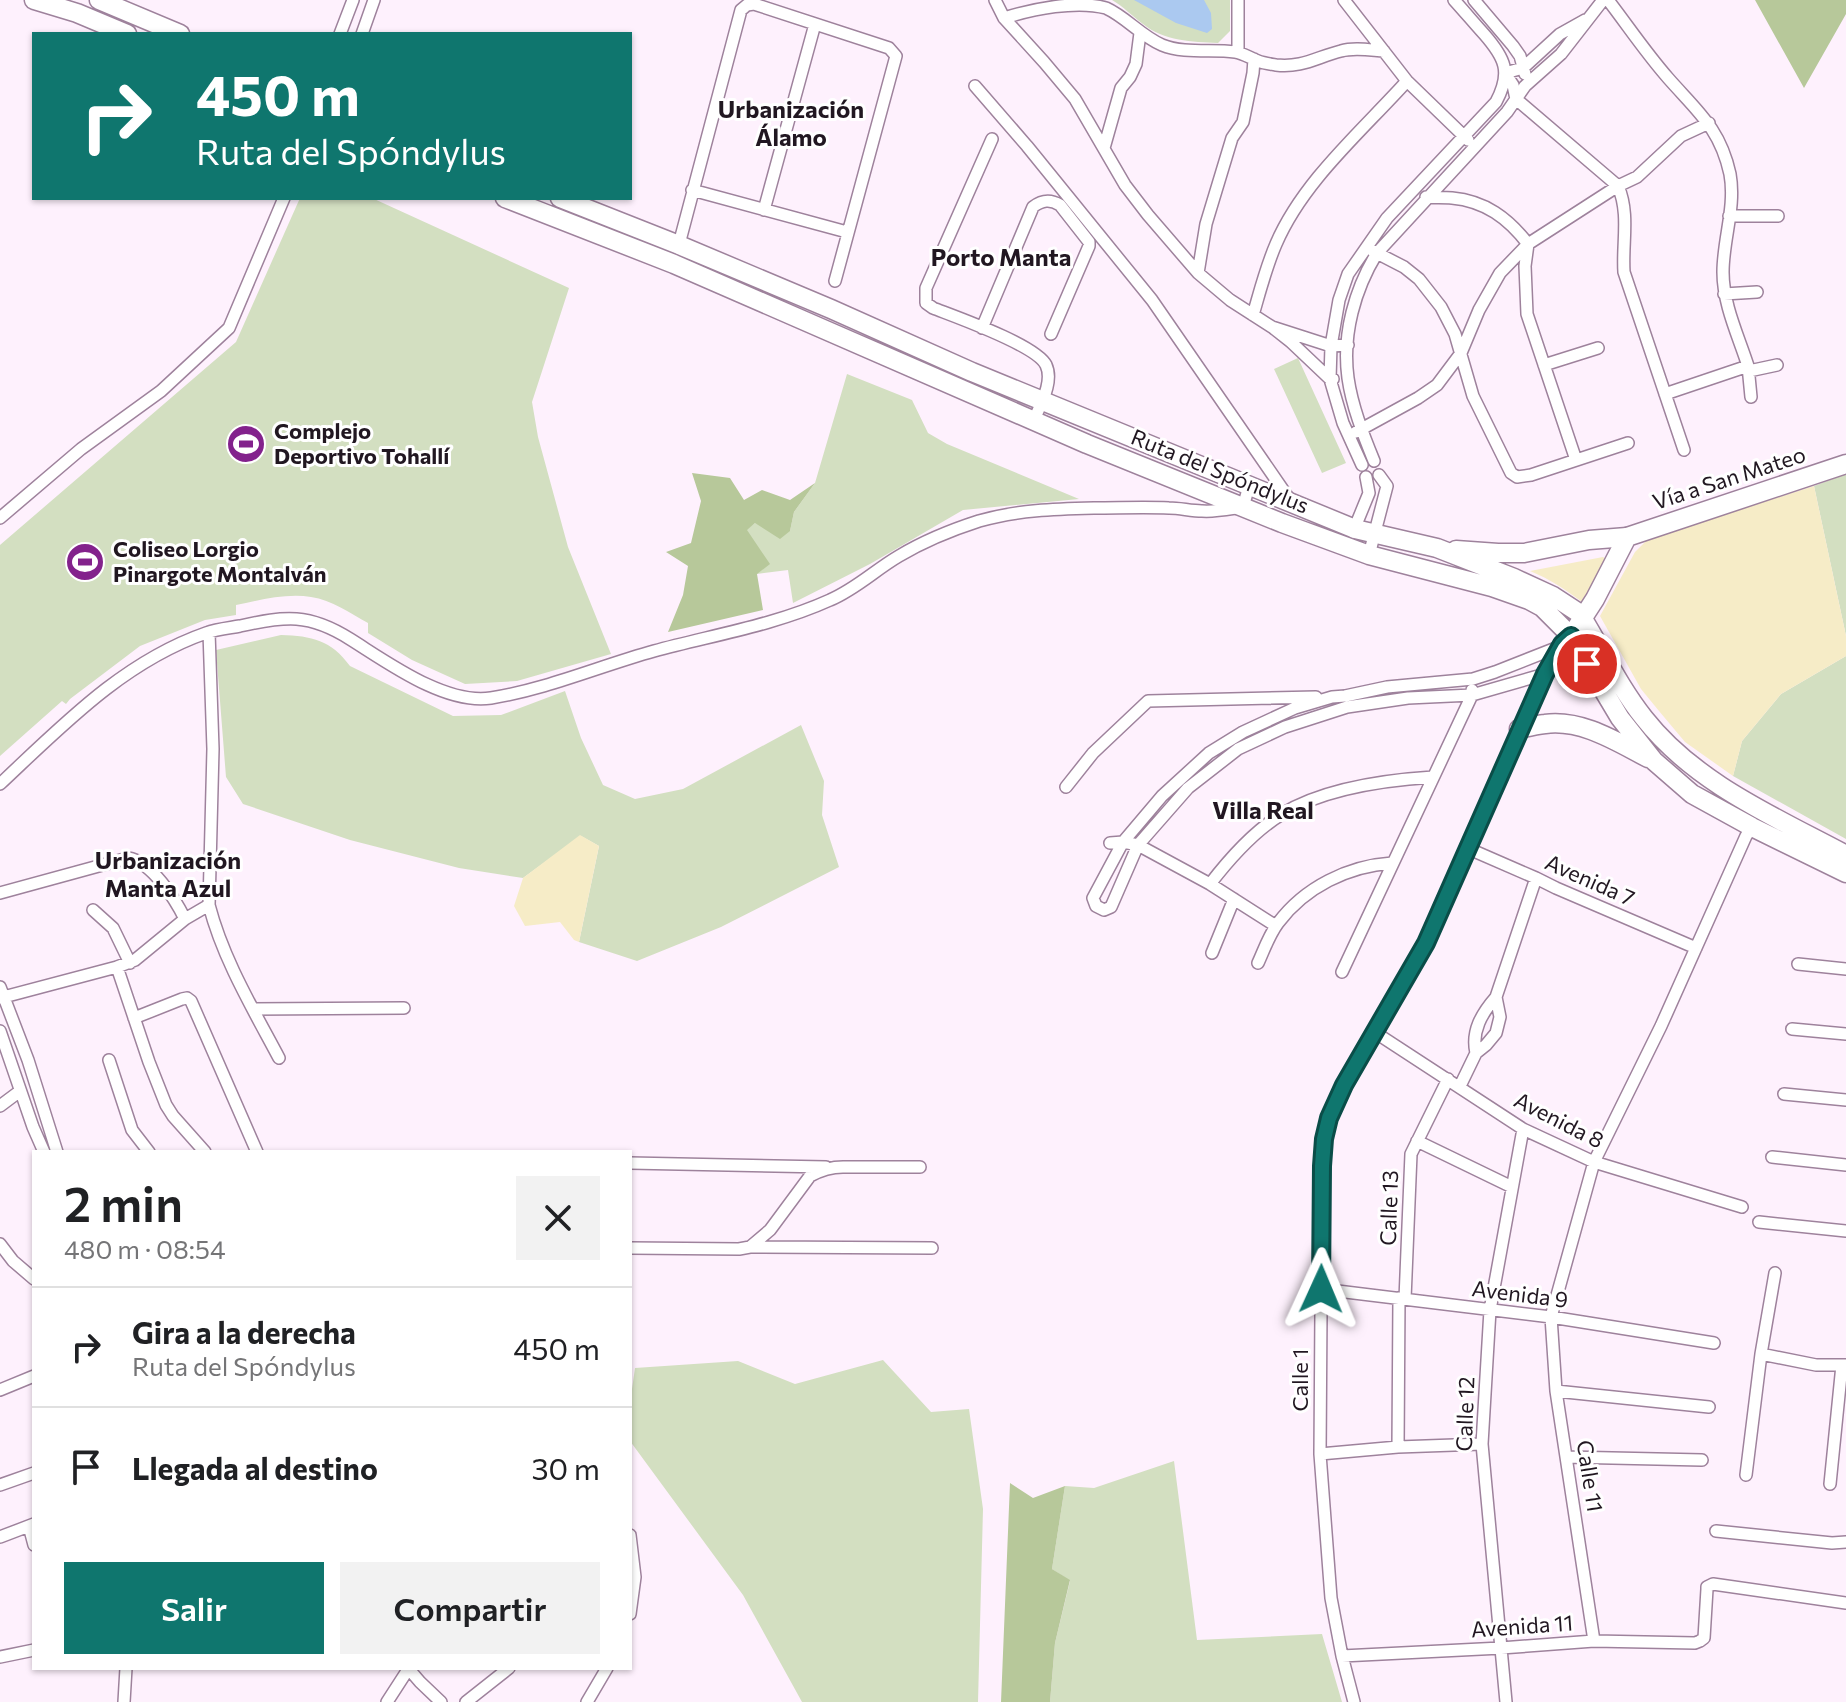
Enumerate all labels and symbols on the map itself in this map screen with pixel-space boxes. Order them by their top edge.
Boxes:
district label: Urbanización Álamo [718,94,864,151]
district label: Porto Manta [931,242,1071,271]
place label: Complejo Deportivo Tohallí [274,417,451,469]
sports icon: Complejo Deportivo Tohallí [225,423,267,465]
street label: Ruta del Spóndylus [1127,423,1313,519]
street label: Vía a San Mateo [1649,440,1809,515]
place label: Coliseo Lorgio Pinargote Montalván [113,535,326,587]
sports icon: Coliseo Lorgio Pinargote Montalván [64,541,106,583]
pin [1553,630,1621,698]
district label: Villa Real [1212,795,1314,824]
district label: Urbanización Manta Azul [95,845,241,902]
street label: Avenida 7 [1541,848,1639,911]
street label: Avenida 8 [1510,1086,1609,1154]
street label: Calle 13 [1374,1170,1403,1246]
position arrow [1279,1247,1363,1331]
street label: Avenida 9 [1470,1274,1570,1313]
street label: Calle 1 [1286,1349,1313,1411]
street label: Calle 12 [1450,1376,1479,1452]
street label: Calle 11 [1571,1438,1609,1514]
street label: Avenida 11 [1470,1608,1574,1643]

